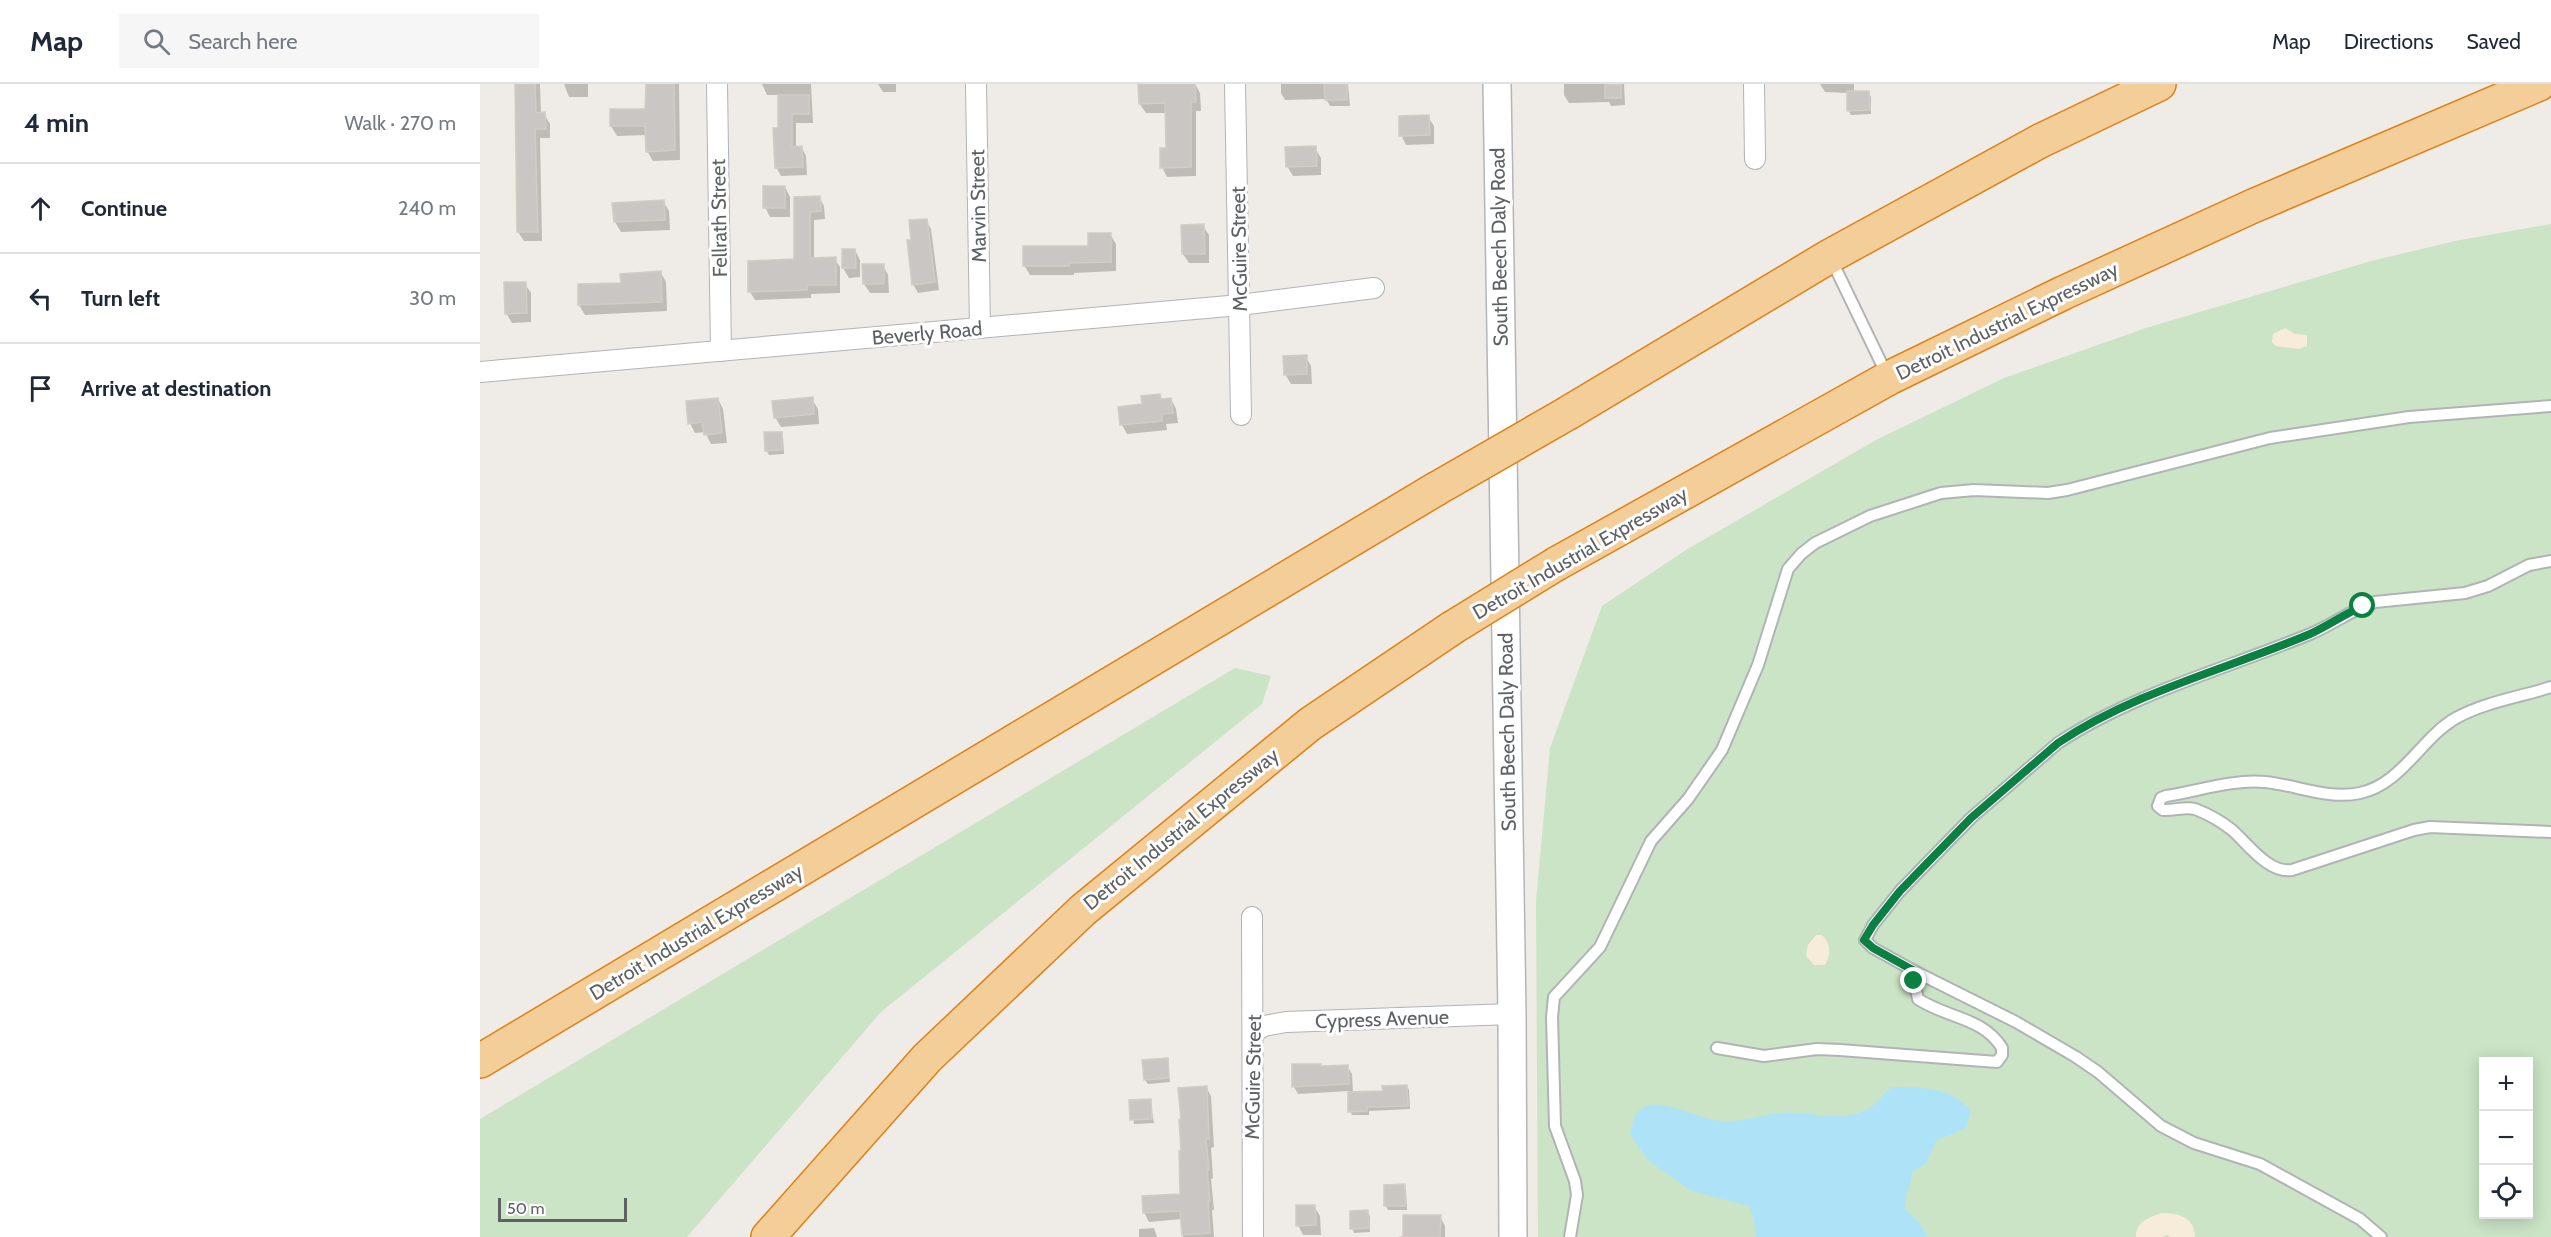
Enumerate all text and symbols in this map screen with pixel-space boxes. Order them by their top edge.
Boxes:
search box [119,14,539,68]
text: Map [30,24,83,58]
icon: search [140,25,173,58]
text: Search here [188,28,297,55]
text: Map [2272,29,2311,54]
text: Directions [2344,29,2433,54]
text: Saved [2466,29,2521,54]
text: 4 min [24,107,89,139]
text: Walk · 270 m [344,111,456,135]
street label: South Beech Daly Road [1485,147,1513,347]
street label: Marvin Street [965,149,991,263]
street label: Fellrath Street [706,158,732,277]
street label: McGuire Street [1226,186,1252,312]
icon: ahead [24,192,57,225]
text: Continue [81,195,167,222]
text: 240 m [398,196,456,220]
street label: Detroit Industrial Expressway [1892,257,2122,385]
icon: left [24,282,57,315]
text: Turn left [81,285,160,312]
text: 30 m [409,286,456,310]
street label: Beverly Road [871,316,983,350]
icon: arrive [24,372,57,405]
text: Arrive at destination [81,375,271,402]
street label: Detroit Industrial Expressway [1468,482,1692,624]
route start [2349,592,2375,618]
street label: South Beech Daly Road [1493,632,1521,832]
street label: Detroit Industrial Expressway [1079,743,1283,915]
street label: Detroit Industrial Expressway [585,859,807,1005]
route end [1900,967,1926,993]
street label: Cypress Avenue [1315,1005,1449,1033]
street label: McGuire Street [1240,1014,1266,1140]
map controls [2479,1057,2533,1219]
button: + [2479,1057,2533,1111]
button: − [2479,1111,2533,1165]
button: locate [2479,1165,2533,1219]
scale bar [498,1195,627,1222]
text: 50 m [507,1199,544,1218]

